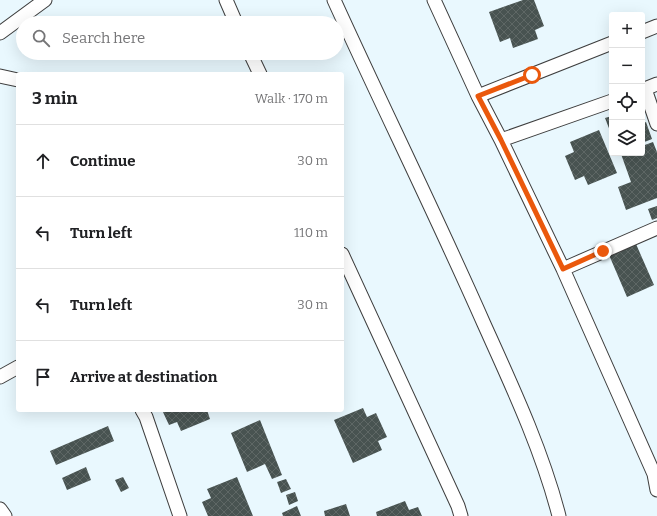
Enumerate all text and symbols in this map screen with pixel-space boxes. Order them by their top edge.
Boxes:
map controls [609,12,645,156]
button: + [609,12,645,48]
search box [16,16,344,60]
icon: search [30,27,52,49]
text: Search here [62,29,145,47]
button: − [609,48,645,84]
route start [523,66,541,84]
button: locate [609,84,645,120]
text: 3 min [32,88,77,109]
text: Walk · 170 m [255,91,328,106]
button: layers [609,120,645,156]
icon: ahead [32,150,54,172]
text: Continue [70,152,136,170]
text: 30 m [297,153,328,168]
icon: left [32,222,54,244]
text: Turn left [70,224,132,242]
text: 110 m [294,225,328,240]
route end [594,242,612,260]
icon: left [32,294,54,316]
text: Turn left [70,296,132,314]
text: 30 m [297,297,328,312]
icon: arrive [32,366,54,388]
text: Arrive at destination [70,368,217,386]

